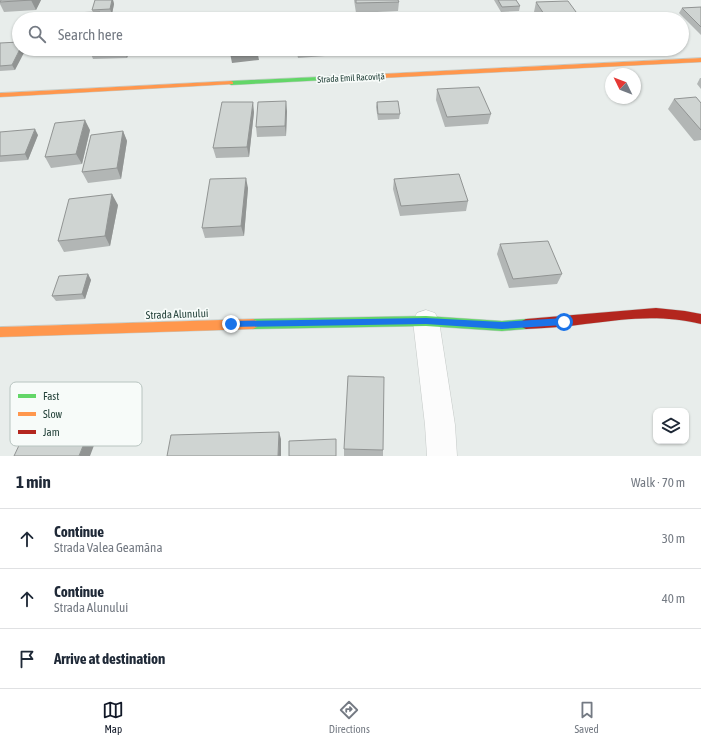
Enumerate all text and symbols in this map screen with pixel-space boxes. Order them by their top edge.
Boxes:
search box [12,12,689,56]
icon: search [26,23,48,45]
text: Search here [58,26,123,43]
north arrow [605,68,641,104]
street label: Strada Emil Racoviță [317,71,385,85]
street label: Strada Alunului [145,307,209,321]
route start [555,313,573,331]
route end [222,315,240,333]
legend [10,382,142,446]
text: Fast [43,390,59,402]
text: Slow [43,408,62,420]
map controls [653,408,689,444]
button: layers [653,408,689,444]
text: Jam [43,426,60,438]
text: 1 min [16,472,51,492]
text: Walk · 70 m [631,475,685,490]
text: Continue [54,523,104,540]
icon: ahead [16,528,38,550]
text: 30 m [662,531,685,546]
text: Strada Valea Geamăna [54,540,162,555]
text: Continue [54,583,104,600]
icon: ahead [16,588,38,610]
text: 40 m [662,591,685,606]
text: Strada Alunului [54,600,128,615]
icon: arrive [16,648,38,670]
text: Arrive at destination [54,650,165,667]
tab: Map [102,699,124,735]
tab: Directions [329,699,370,735]
tab: Saved [574,699,599,735]

